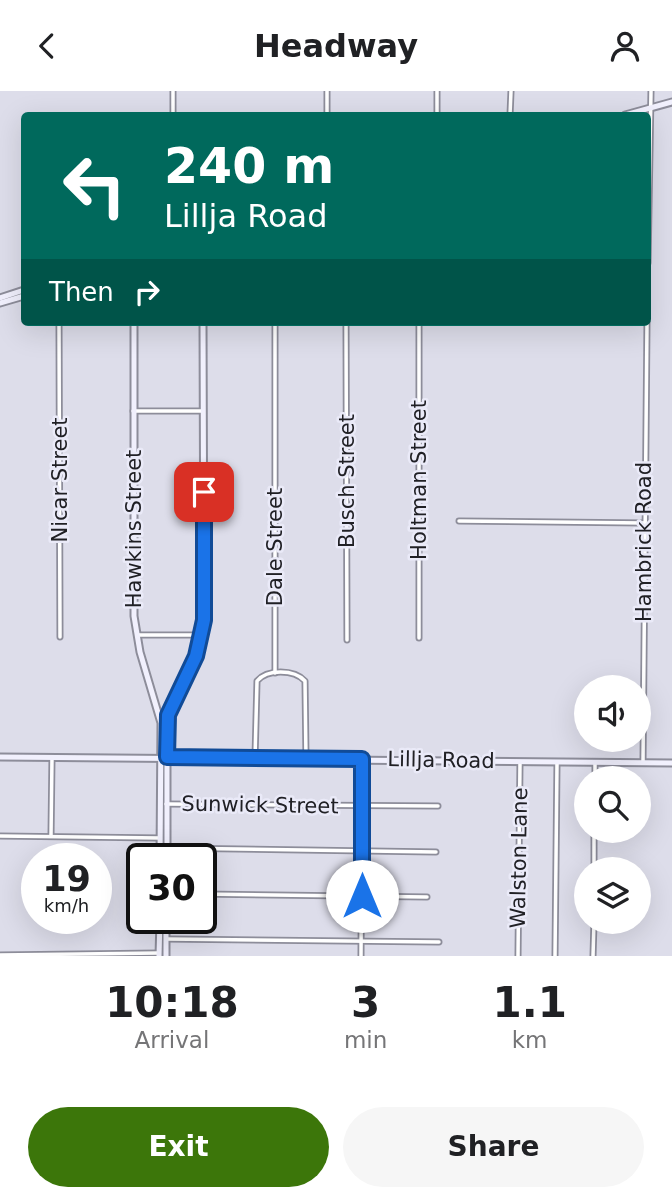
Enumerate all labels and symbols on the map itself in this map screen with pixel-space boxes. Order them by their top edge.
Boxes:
street label: Holtman Street [407,400,431,560]
street label: Busch Street [335,414,359,548]
street label: Nicar Street [48,417,72,543]
street label: Hawkins Street [122,450,146,608]
pin [174,462,234,522]
street label: Hambrick Road [632,462,656,622]
street label: Dale Street [263,488,287,606]
street label: Lillja Road [387,747,495,773]
street label: Walston Lane [506,787,532,929]
street label: Sunwick Street [181,792,339,818]
speed limit sign: 30 [126,843,217,934]
position arrow [325,859,399,933]

